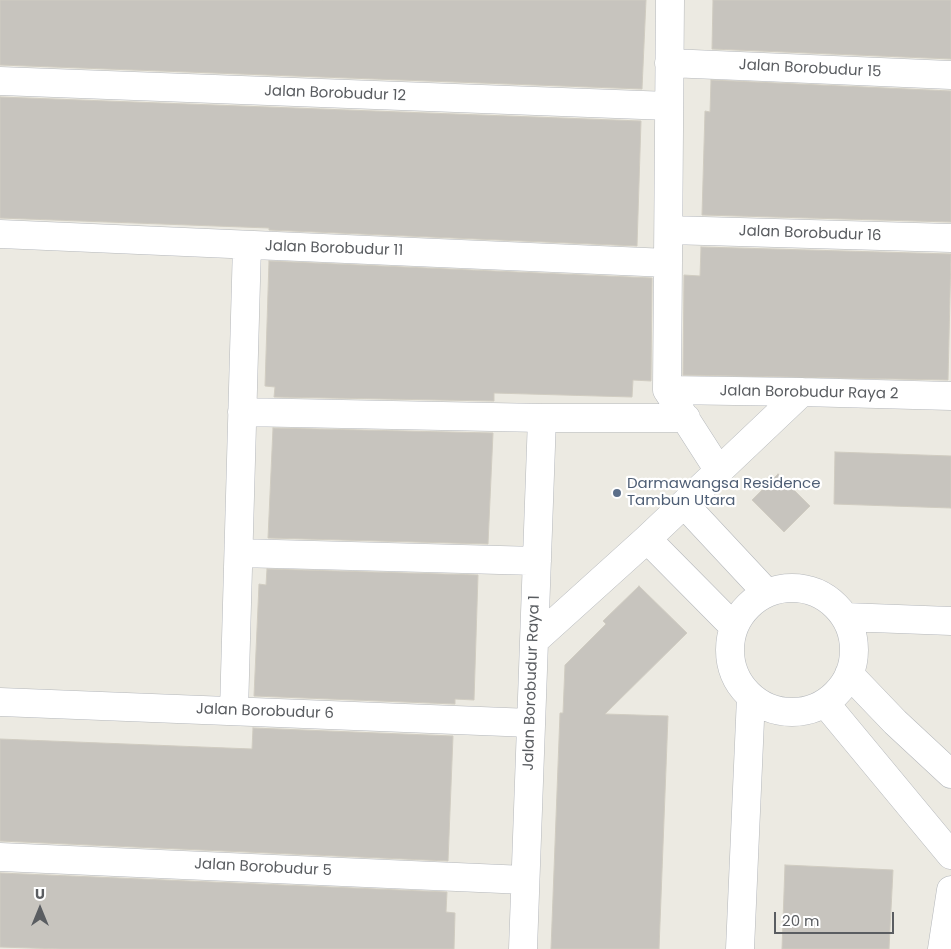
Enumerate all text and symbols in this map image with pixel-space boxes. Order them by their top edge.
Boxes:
street label: Jalan Borobudur 15 [738,56,882,82]
street label: Jalan Borobudur 12 [264,83,406,105]
street label: Jalan Borobudur 16 [738,223,882,245]
street label: Jalan Borobudur 11 [265,238,403,260]
street label: Jalan Borobudur Raya 2 [719,382,899,404]
place label: Darmawangsa Residence Tambun Utara [627,475,820,510]
marker: Darmawangsa Residence Tambun Utara [611,487,623,499]
street label: Jalan Borobudur Raya 1 [520,595,544,771]
street label: Jalan Borobudur 6 [196,701,334,723]
street label: Jalan Borobudur 5 [194,855,332,881]
north arrow [15,884,65,934]
text: U [35,884,45,904]
scale bar [776,902,896,934]
text: 20 m [782,910,820,931]

